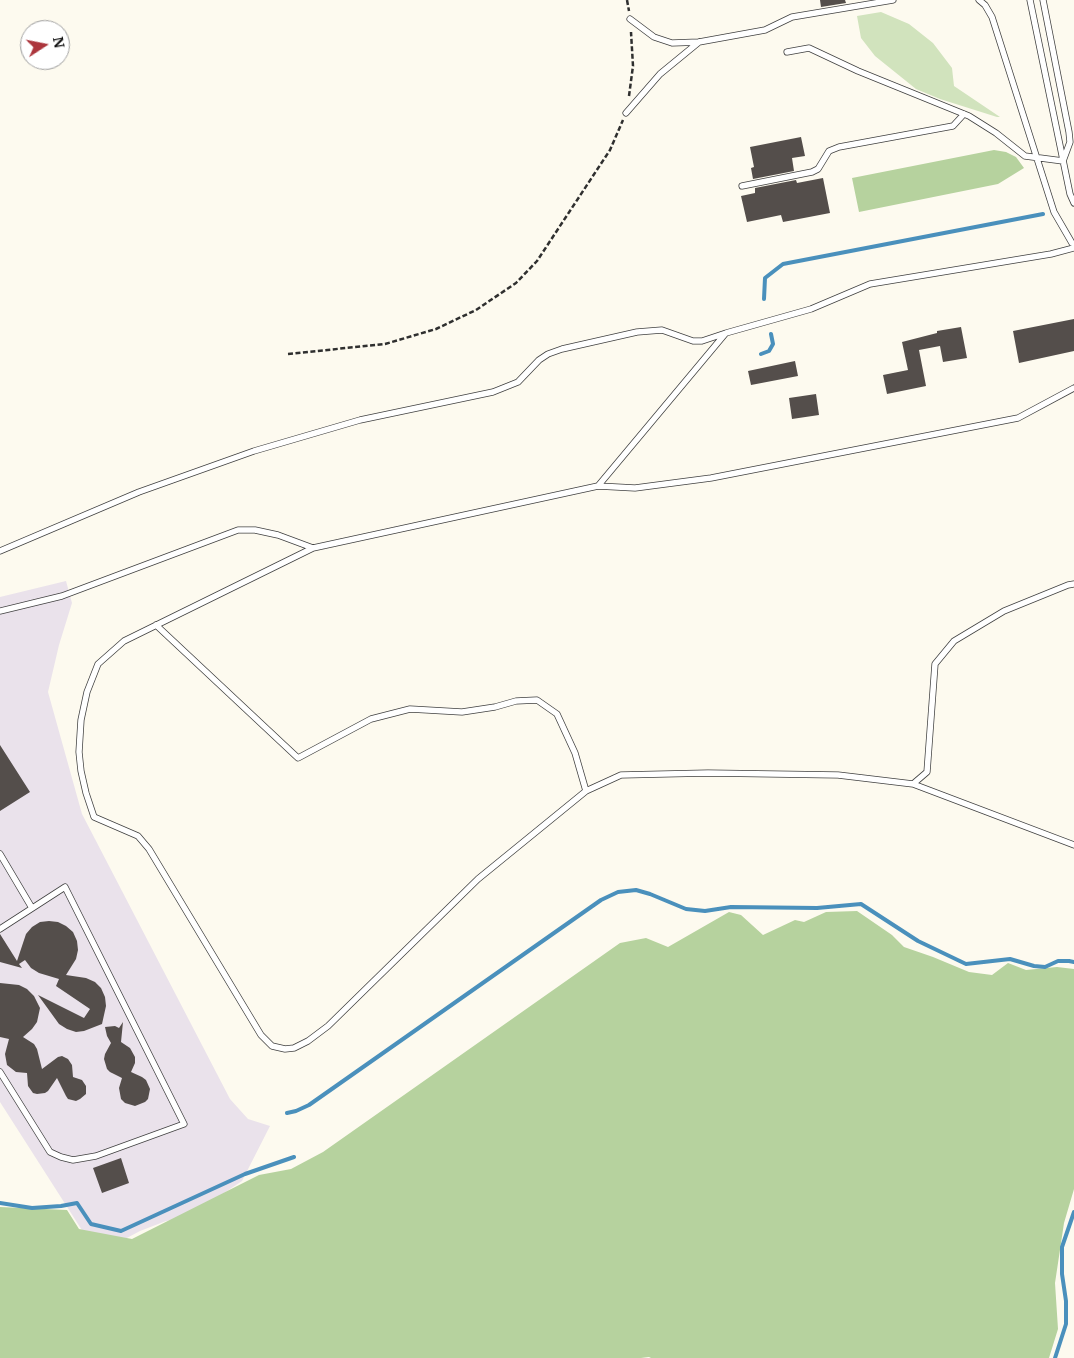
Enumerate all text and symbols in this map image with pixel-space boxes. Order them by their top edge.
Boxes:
north arrow [20,20,70,70]
text: N [49,35,69,49]

